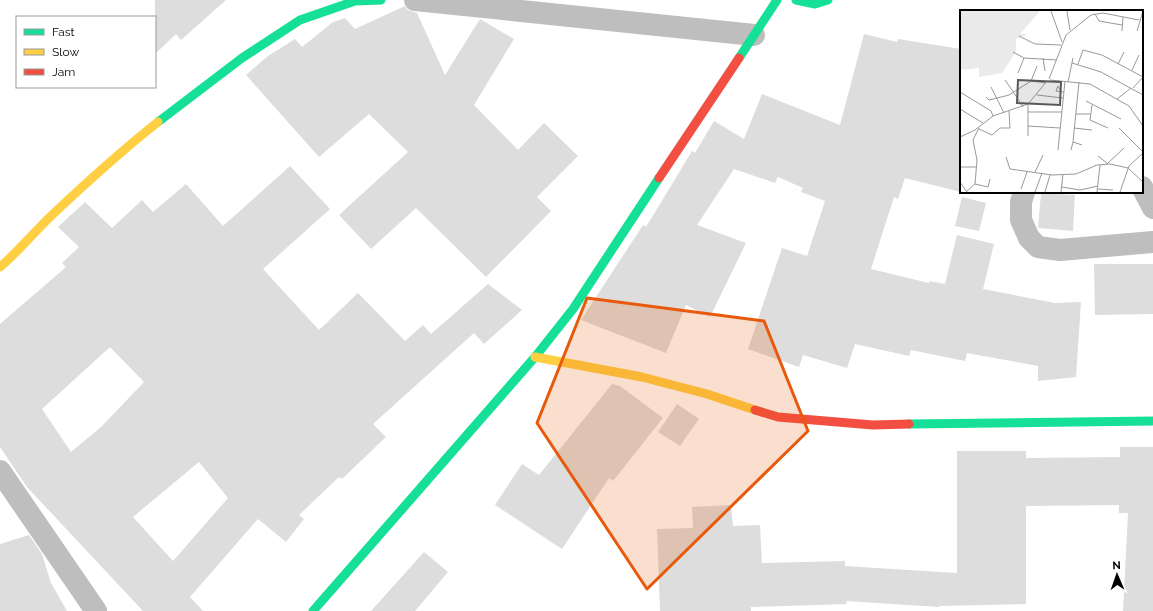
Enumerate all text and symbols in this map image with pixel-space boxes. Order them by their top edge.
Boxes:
inset map [960,10,1143,193]
legend [16,16,156,88]
text: Fast [52,25,75,39]
text: Slow [52,45,79,59]
text: Jam [52,65,75,79]
north arrow [1097,555,1137,595]
text: N [1112,559,1121,572]

